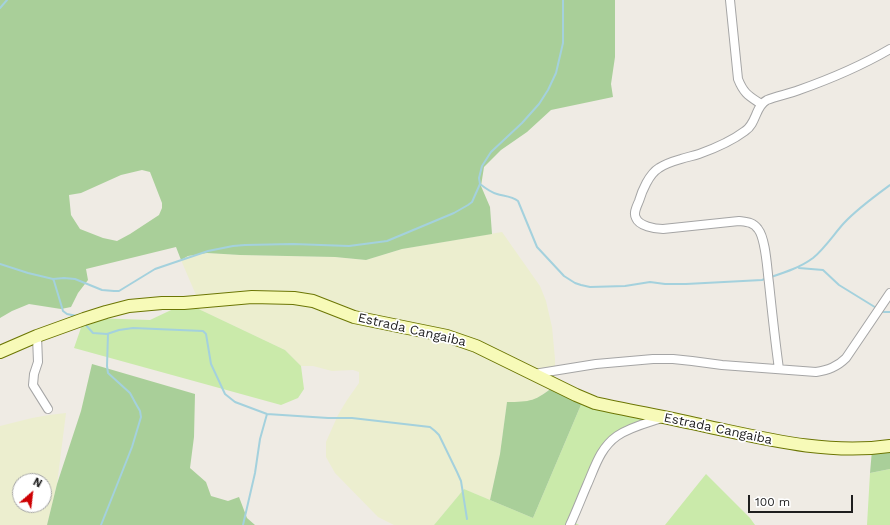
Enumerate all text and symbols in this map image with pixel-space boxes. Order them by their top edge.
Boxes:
street label: Estrada Cangaiba [356,310,468,350]
street label: Estrada Cangaiba [662,410,774,448]
north arrow [12,473,52,513]
text: N [31,475,44,490]
scale bar [750,487,855,513]
text: 100 m [755,495,790,509]

